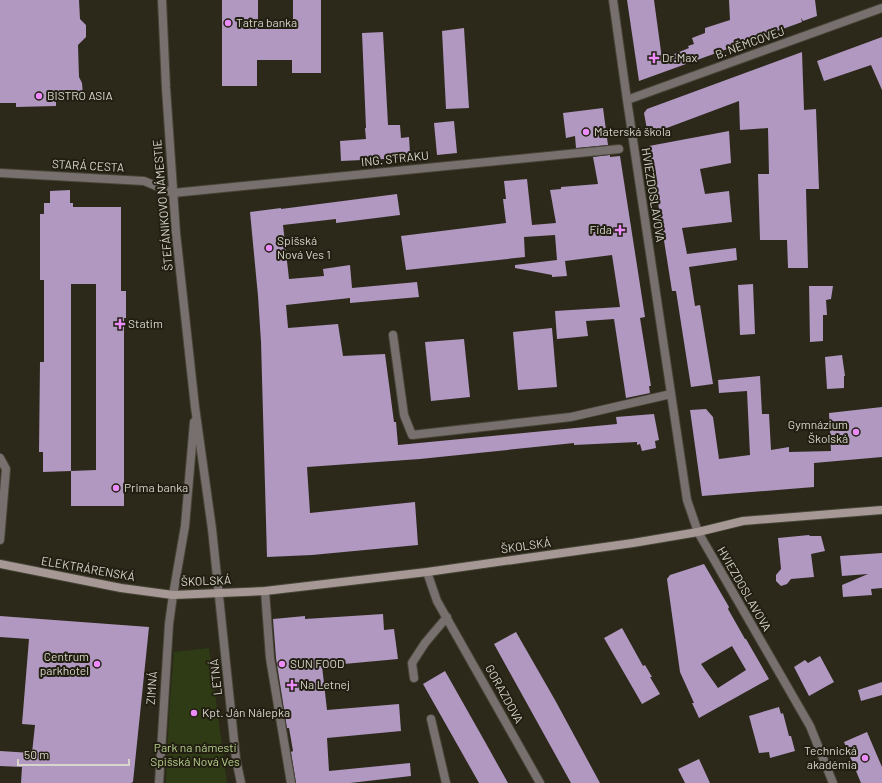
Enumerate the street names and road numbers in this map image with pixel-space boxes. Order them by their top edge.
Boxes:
street label: B. NĚMCOVEJ [713,23,786,61]
street label: ŠTEFÁNIKOVO NÁMESTIE [149,139,175,271]
street label: ING. STRAKU [360,147,429,169]
street label: HVIEZDOSLAVOVA [640,147,668,243]
street label: STARÁ CESTA [52,156,125,174]
street label: ŠKOLSKÁ [500,535,552,555]
street label: HVIEZDOSLAVOVA [715,544,775,633]
street label: ELEKTRÁRENSKÁ [40,553,136,583]
street label: ŠKOLSKÁ [181,572,231,588]
street label: LETNÁ [206,658,224,696]
street label: GORAZDOVA [483,662,527,725]
street label: ZIMNÁ [143,671,159,705]

